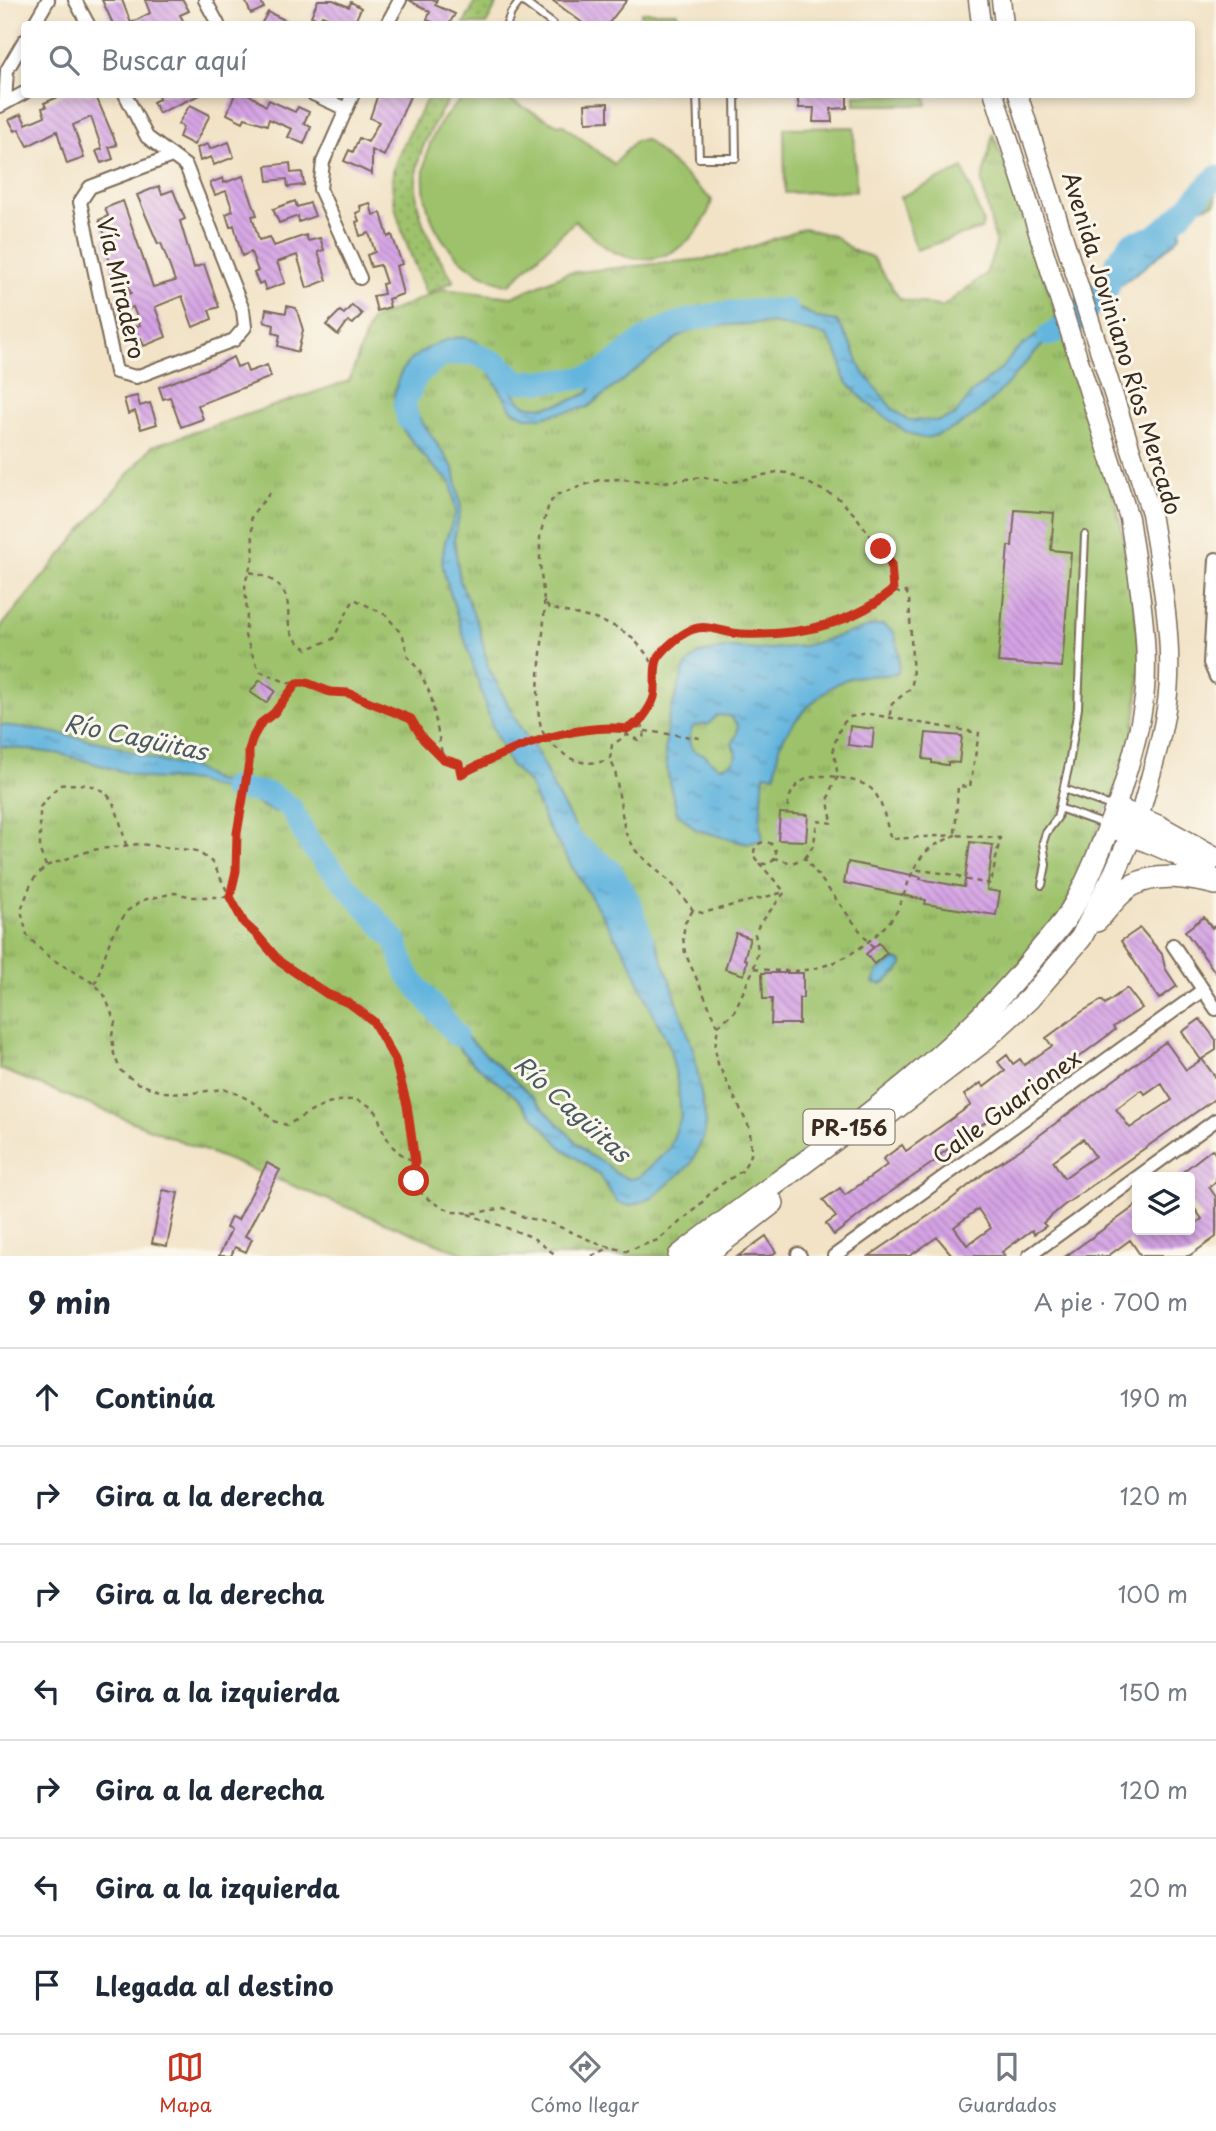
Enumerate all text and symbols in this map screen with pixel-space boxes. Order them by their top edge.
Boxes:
search box [21,21,1195,98]
text: Buscar aquí [101,40,247,79]
icon: search [45,41,83,79]
street label: Avenida Joviniano Ríos Mercado [1054,167,1192,519]
street label: Vía Miradero [89,214,155,362]
route end [865,533,896,564]
water label: Río Cagüitas [61,703,214,769]
street label: Calle Guarionex [924,1040,1088,1172]
water label: Río Cagüitas [507,1046,641,1172]
road number: PR-156 [804,1110,894,1144]
route start [398,1165,429,1196]
map controls [1132,1172,1195,1235]
button: layers [1132,1172,1195,1235]
text: 9 min [28,1279,111,1324]
text: A pie · 700 m [1034,1284,1188,1319]
icon: ahead [28,1378,66,1416]
text: Continúa [95,1378,215,1417]
text: 190 m [1120,1380,1188,1415]
icon: right [28,1476,66,1514]
text: Gira a la derecha [95,1476,325,1515]
text: 120 m [1120,1478,1188,1513]
icon: right [28,1574,66,1612]
text: Gira a la derecha [95,1574,325,1613]
text: 100 m [1118,1576,1188,1611]
icon: left [28,1672,66,1710]
text: Gira a la izquierda [95,1672,340,1711]
text: 150 m [1119,1674,1188,1709]
icon: right [28,1770,66,1808]
text: Gira a la derecha [95,1770,325,1809]
text: 120 m [1120,1772,1188,1807]
icon: left [28,1868,66,1906]
text: Gira a la izquierda [95,1868,340,1907]
text: 20 m [1129,1870,1188,1905]
icon: arrive [28,1966,66,2004]
text: Llegada al destino [95,1966,334,2005]
tab: Mapa [159,2048,212,2118]
tab: Cómo llegar [530,2048,639,2118]
tab: Guardados [958,2048,1057,2118]

